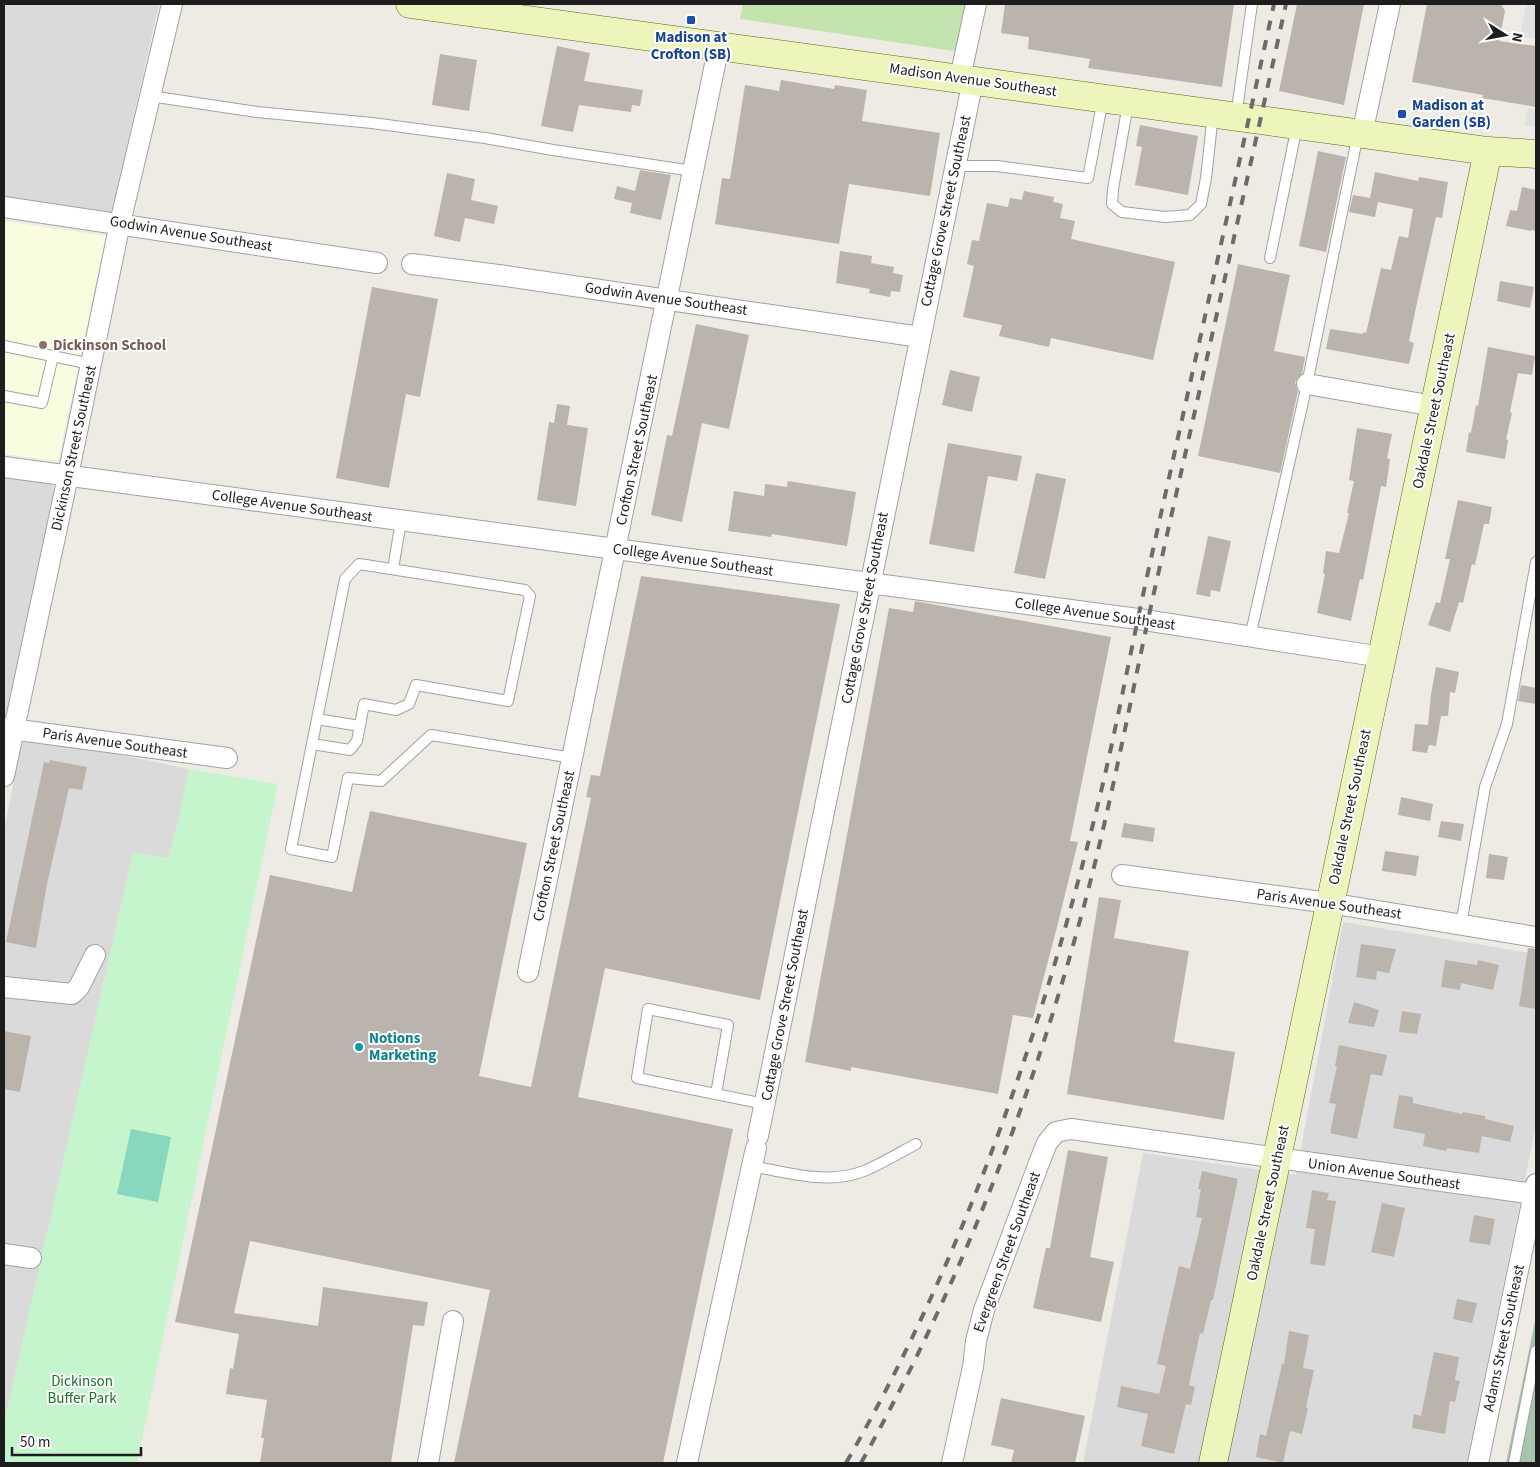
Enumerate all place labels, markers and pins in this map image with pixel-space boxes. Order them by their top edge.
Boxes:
marker: Madison at Crofton (SB) [685,14,697,26]
place label: Madison at Crofton (SB) [651,27,731,65]
place label: Madison at Garden (SB) [1412,95,1491,133]
marker: Madison at Garden (SB) [1396,108,1408,120]
place label: Dickinson School [53,335,167,356]
marker: Dickinson School [37,339,49,351]
place label: Notions Marketing [369,1028,436,1066]
marker: Notions Marketing [353,1041,365,1053]

